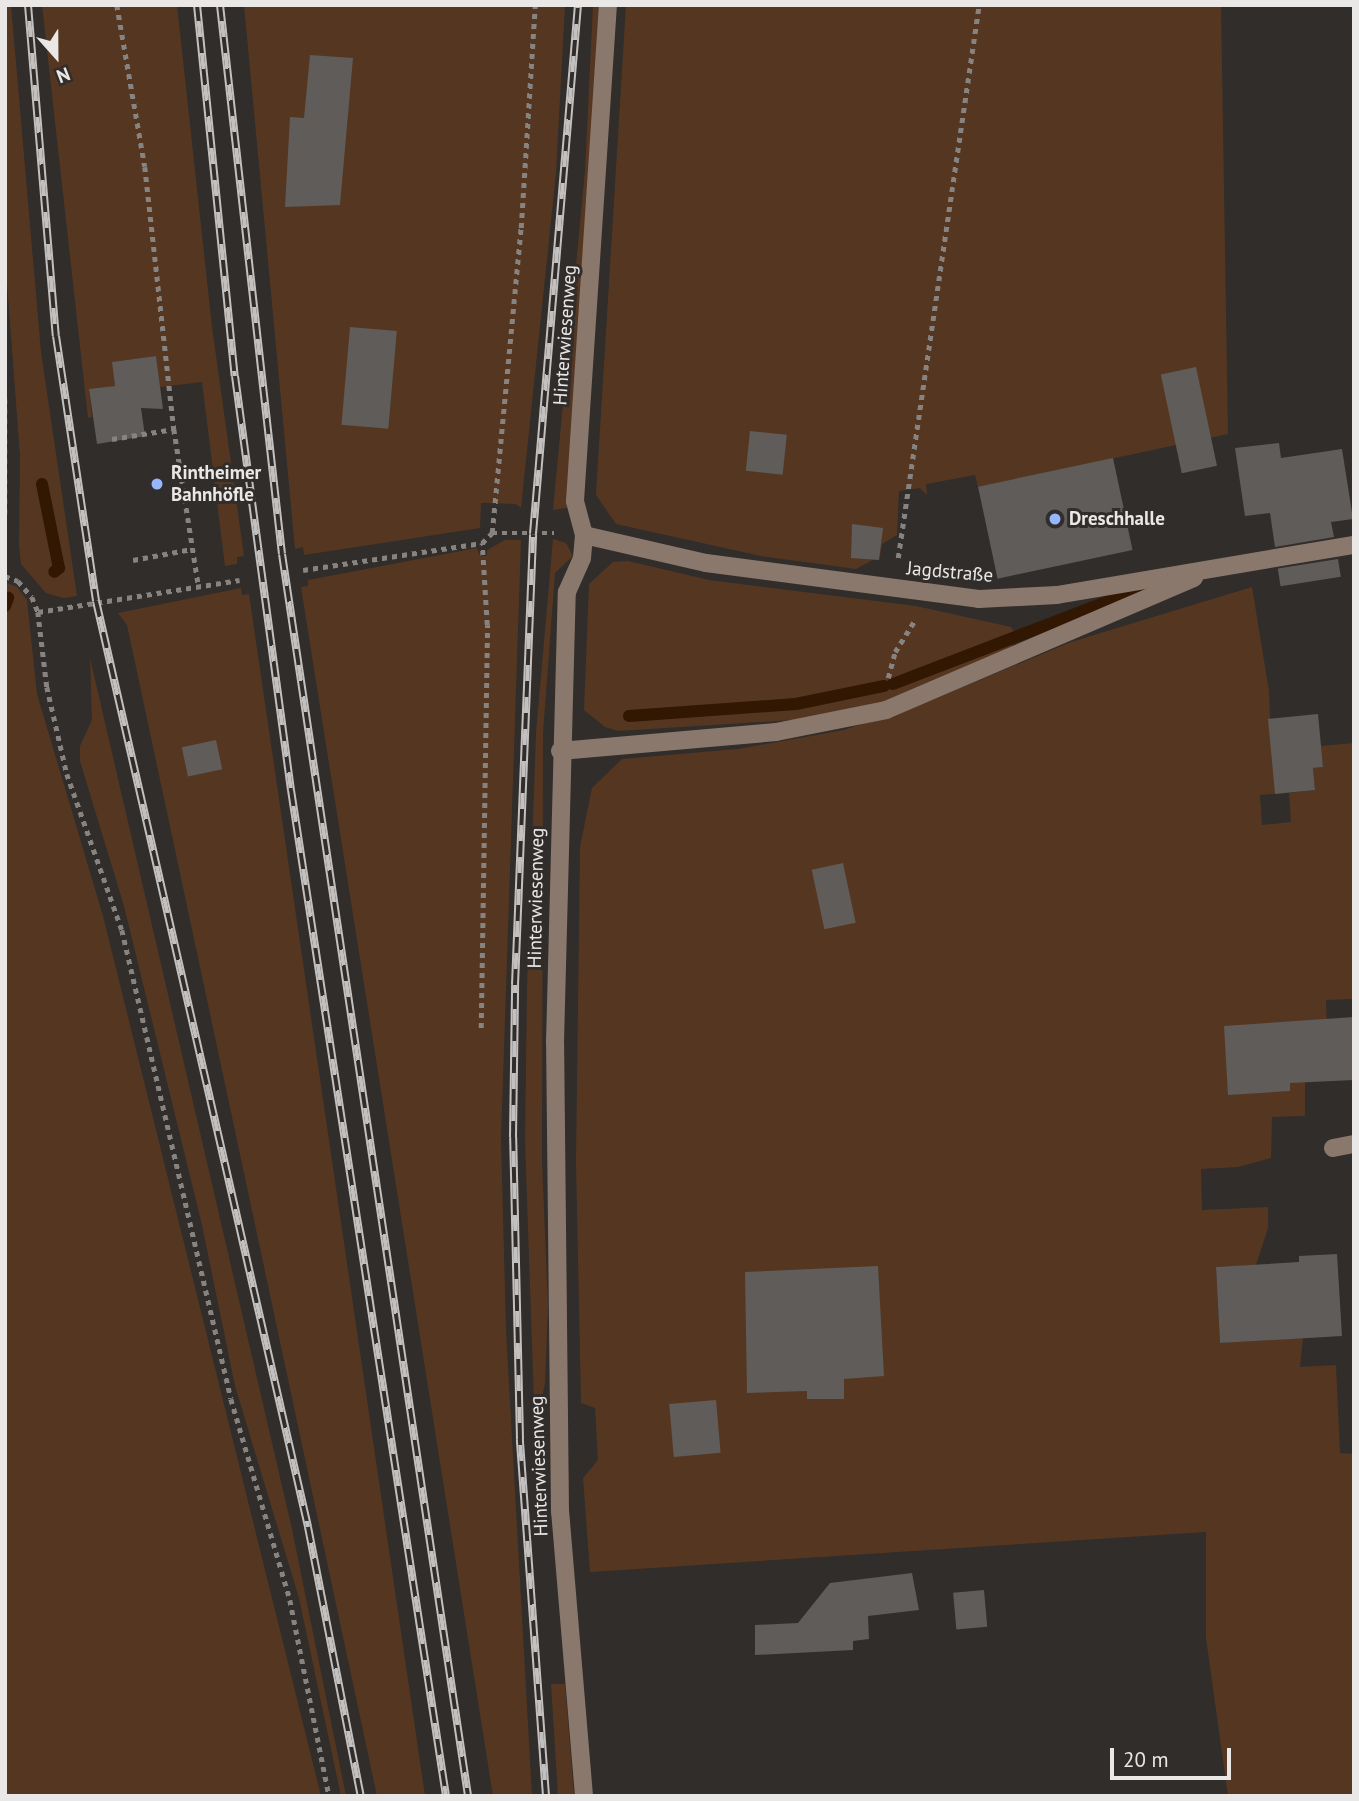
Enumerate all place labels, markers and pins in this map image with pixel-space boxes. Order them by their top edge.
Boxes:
place label: Rintheimer Bahnhöfle [171,462,261,506]
marker: Rintheimer Bahnhöfle [149,476,165,492]
place label: Dreschhalle [1069,508,1165,530]
marker: Dreschhalle [1047,511,1063,527]

